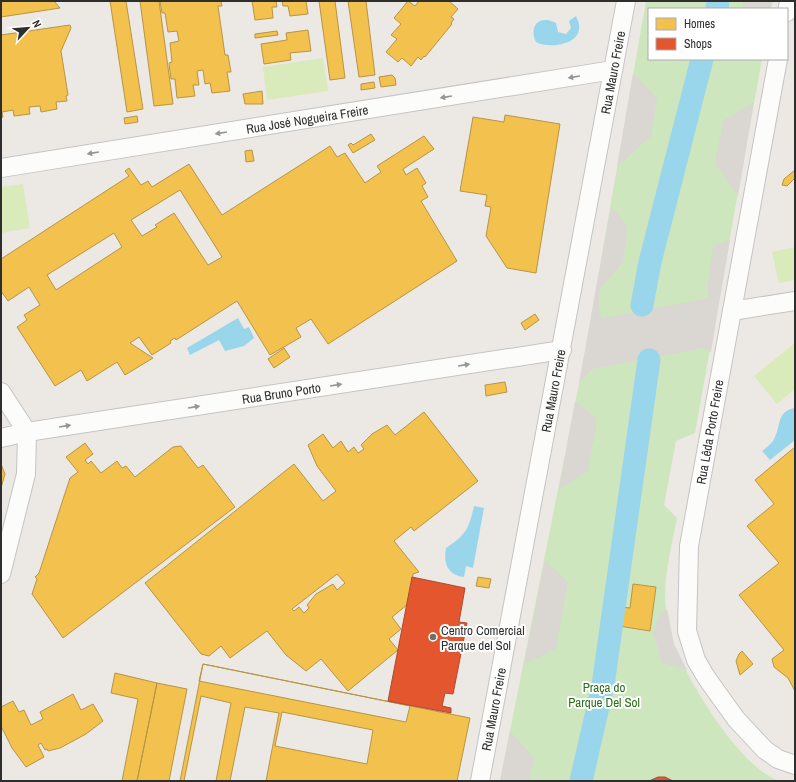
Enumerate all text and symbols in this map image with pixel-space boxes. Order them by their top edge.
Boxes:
north arrow [8,8,48,48]
legend [648,8,788,60]
text: Homes [684,16,715,32]
text: N [29,18,45,30]
street label: Rua Mauro Freire [597,29,629,115]
text: Shops [684,36,712,52]
one-way arrow [568,74,581,80]
one-way arrow [440,94,452,100]
street label: Rua José Nogueira Freire [245,101,369,137]
one-way arrow [215,130,227,136]
one-way arrow [86,150,99,156]
street label: Rua Mauro Freire [537,348,569,434]
one-way arrow [458,362,470,368]
street label: Rua Lêda Porto Freire [692,378,728,486]
street label: Rua Bruno Porto [241,379,322,407]
one-way arrow [330,382,342,388]
one-way arrow [188,404,200,410]
one-way arrow [59,423,71,429]
place label: Centro Comercial Parque del Sol [441,622,525,654]
marker: Centro Comercial Parque del Sol [428,632,438,642]
street label: Rua Mauro Freire [477,666,510,752]
park label: Praça do Parque Del Sol [568,679,640,711]

